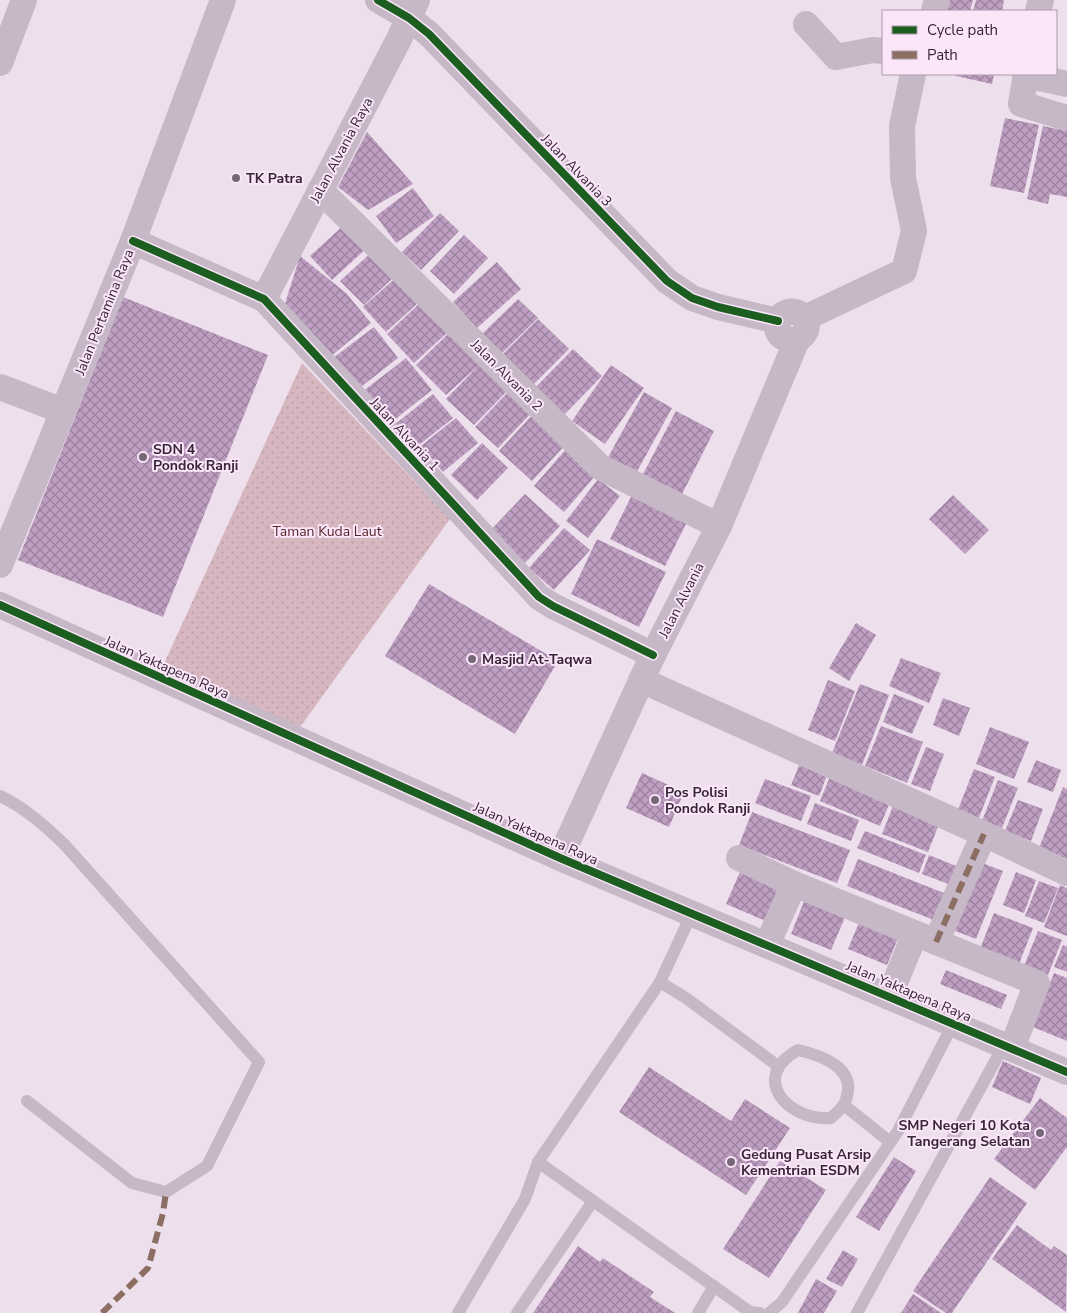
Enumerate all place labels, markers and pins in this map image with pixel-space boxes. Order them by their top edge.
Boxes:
place label: TK Patra [246,169,303,188]
marker: TK Patra [230,172,242,184]
place label: SDN 4 Pondok Ranji [153,440,238,475]
marker: SDN 4 Pondok Ranji [137,451,149,463]
place label: Masjid At-Taqwa [482,650,592,669]
marker: Masjid At-Taqwa [466,653,478,665]
place label: Pos Polisi Pondok Ranji [665,783,750,818]
marker: Pos Polisi Pondok Ranji [649,794,661,806]
place label: SMP Negeri 10 Kota Tangerang Selatan [898,1116,1030,1151]
marker: SMP Negeri 10 Kota Tangerang Selatan [1034,1127,1046,1139]
place label: Gedung Pusat Arsip Kementrian ESDM [741,1145,871,1180]
marker: Gedung Pusat Arsip Kementrian ESDM [725,1156,737,1168]

